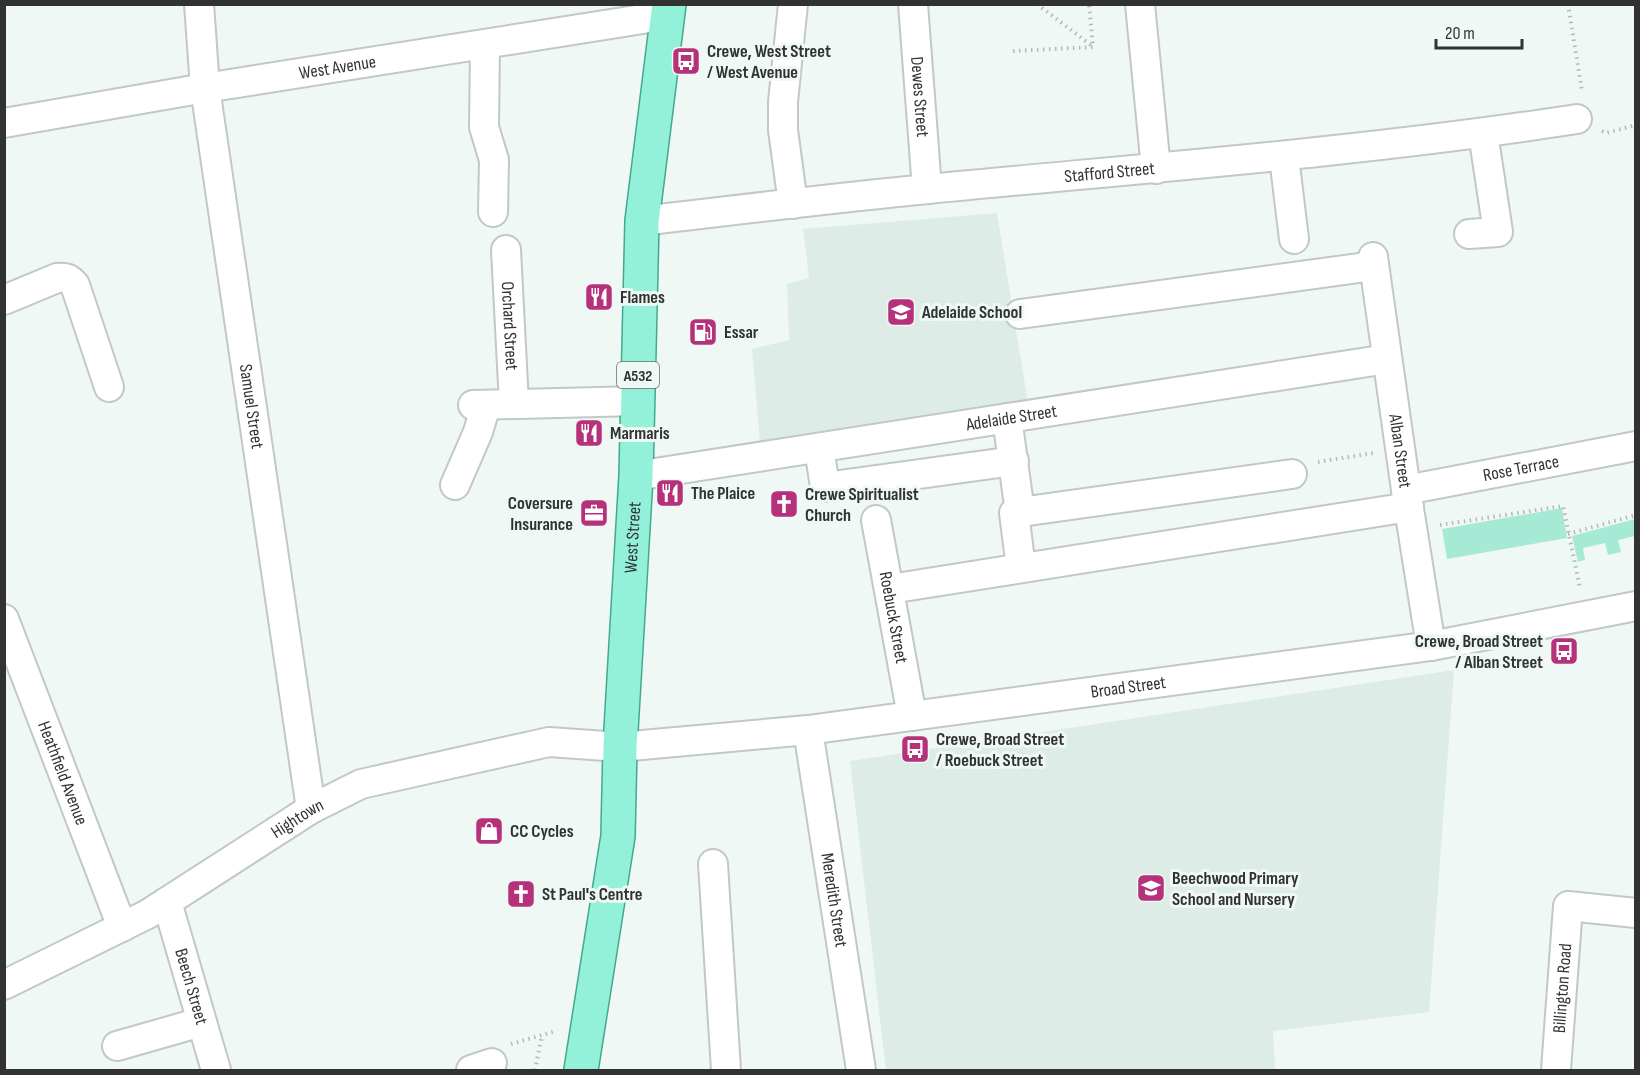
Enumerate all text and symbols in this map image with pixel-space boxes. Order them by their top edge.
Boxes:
scale bar [1436,12,1522,50]
text: 20 m [1445,23,1475,44]
place label: Crewe, West Street / West Avenue [707,41,831,83]
bus stop icon: Crewe, West Street / West Avenue [670,45,702,77]
street label: West Avenue [297,51,377,84]
street label: Dewes Street [906,56,933,138]
street label: Stafford Street [1063,158,1156,187]
street label: Orchard Street [497,281,522,371]
restaurant icon: Flames [583,281,615,313]
place label: Flames [620,287,665,308]
school or university icon: Adelaide School [885,296,917,328]
place label: Adelaide School [921,302,1022,323]
fuel station icon: Essar [687,316,719,348]
place label: Essar [724,322,759,343]
road number: A532 [617,362,659,388]
street label: Samuel Street [235,363,268,451]
street label: Adelaide Street [964,400,1059,436]
street label: Alban Street [1384,412,1416,490]
restaurant icon: Marmaris [573,417,605,449]
place label: Marmaris [610,423,670,444]
street label: Rose Terrace [1481,451,1561,486]
restaurant icon: The Plaice [654,477,686,509]
place label: The Plaice [691,483,755,504]
place label: Crewe Spiritualist Church [805,484,919,526]
church icon: Crewe Spiritualist Church [768,488,800,520]
place label: Coversure Insurance [508,493,573,535]
office icon: Coversure Insurance [578,497,610,529]
street label: West Street [620,500,646,574]
street label: Roebuck Street [875,570,912,666]
place label: Crewe, Broad Street / Alban Street [1415,631,1543,673]
bus stop icon: Crewe, Broad Street / Alban Street [1548,635,1580,667]
street label: Broad Street [1089,672,1168,703]
street label: Heathfield Avenue [33,718,92,828]
place label: Crewe, Broad Street / Roebuck Street [936,729,1064,771]
bus stop icon: Crewe, Broad Street / Roebuck Street [899,733,931,765]
street label: Hightown [267,794,327,843]
shop icon: CC Cycles [473,815,505,847]
place label: CC Cycles [510,821,574,842]
street label: Meredith Street [816,851,852,949]
place label: Beechwood Primary School and Nursery [1172,868,1299,910]
school or university icon: Beechwood Primary School and Nursery [1135,872,1167,904]
church icon: St Paul's Centre [505,878,537,910]
place label: St Paul's Centre [542,884,643,905]
street label: Billington Road [1549,943,1576,1034]
street label: Beech Street [170,946,212,1028]

